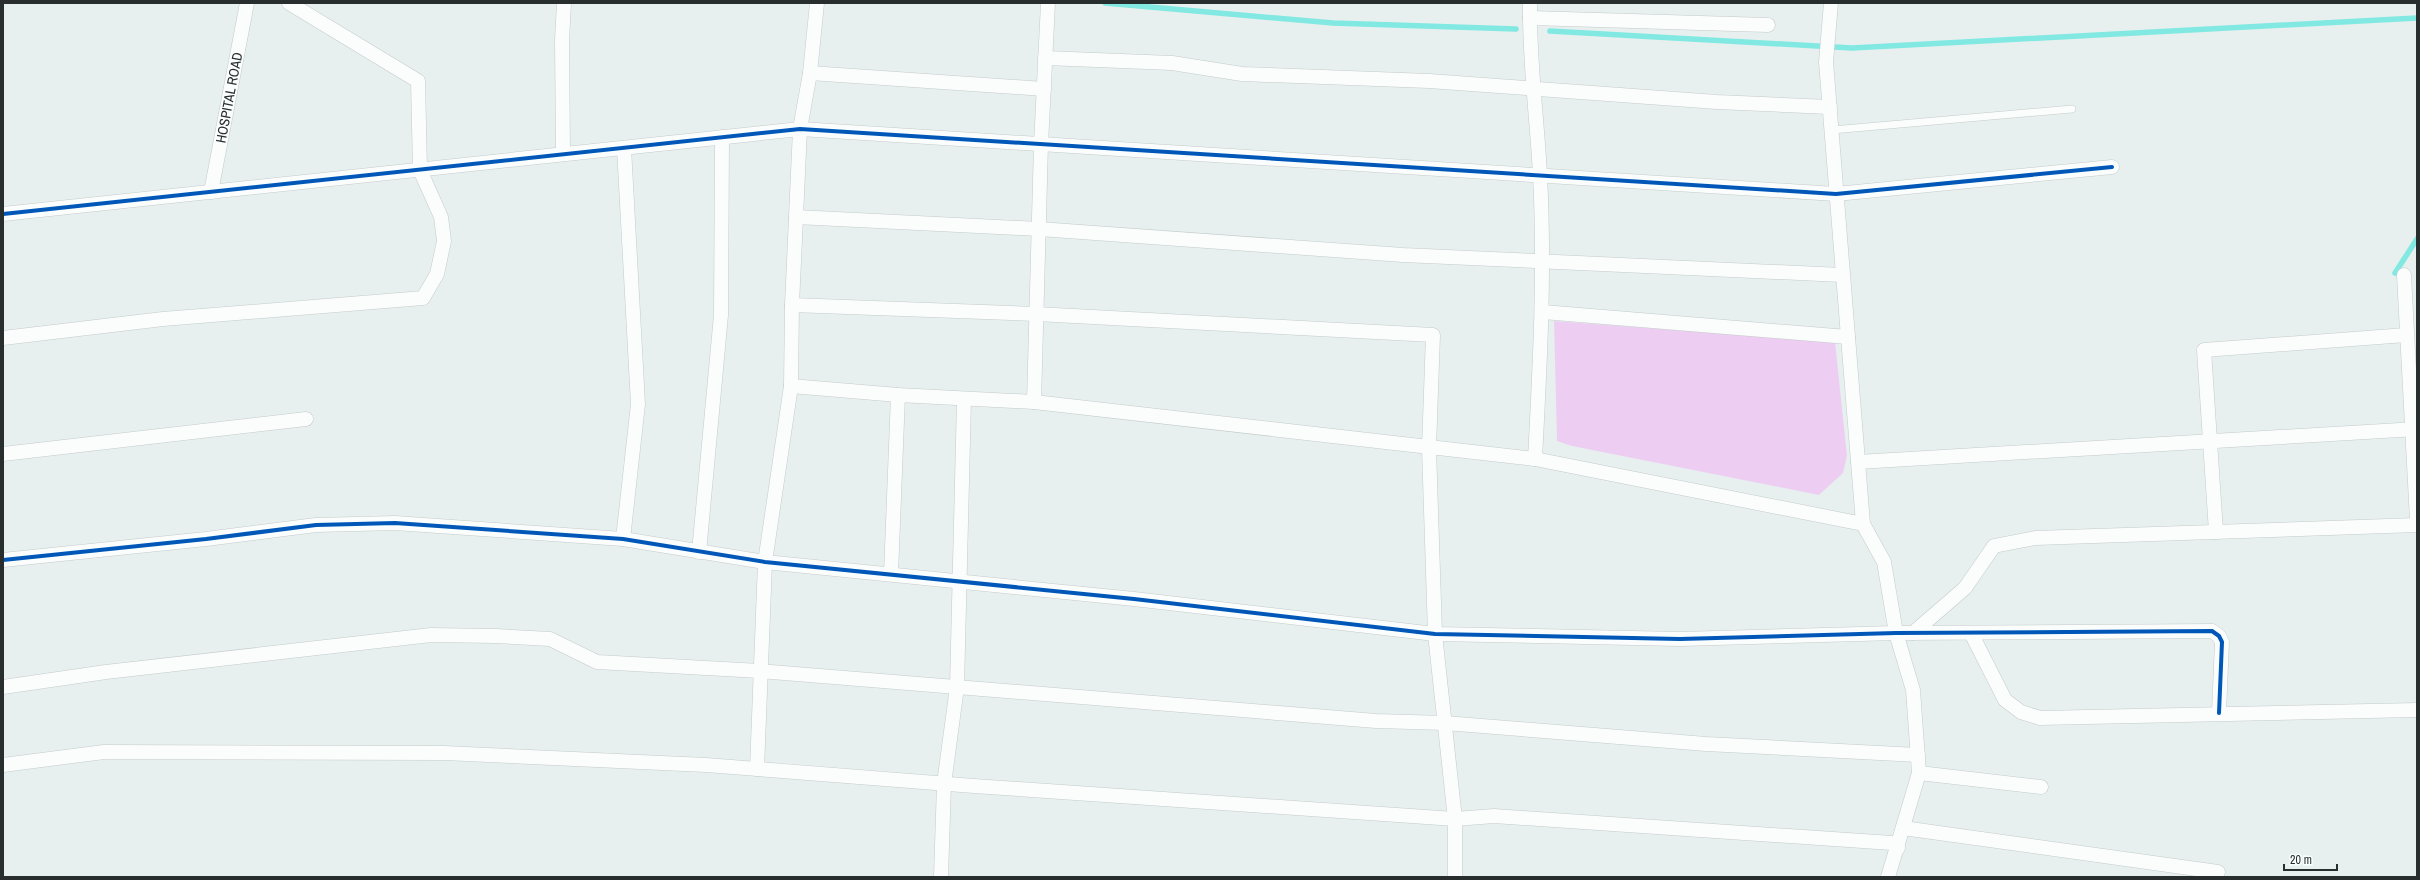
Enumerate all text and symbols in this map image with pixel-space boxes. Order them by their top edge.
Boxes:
street label: HOSPITAL ROAD [212,51,246,145]
scale bar [2284,846,2337,872]
text: 20 m [2290,852,2312,868]

